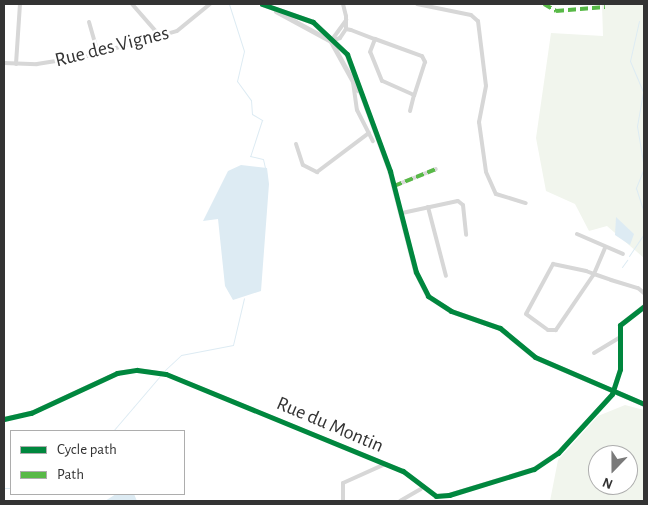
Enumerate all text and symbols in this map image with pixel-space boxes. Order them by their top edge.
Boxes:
street label: Rue des Vignes [53,21,171,73]
street label: Rue du Montin [273,392,387,458]
legend [10,430,185,495]
text: Cycle path [57,442,117,457]
north arrow [588,445,638,495]
text: Path [57,467,84,482]
text: N [601,475,615,491]

